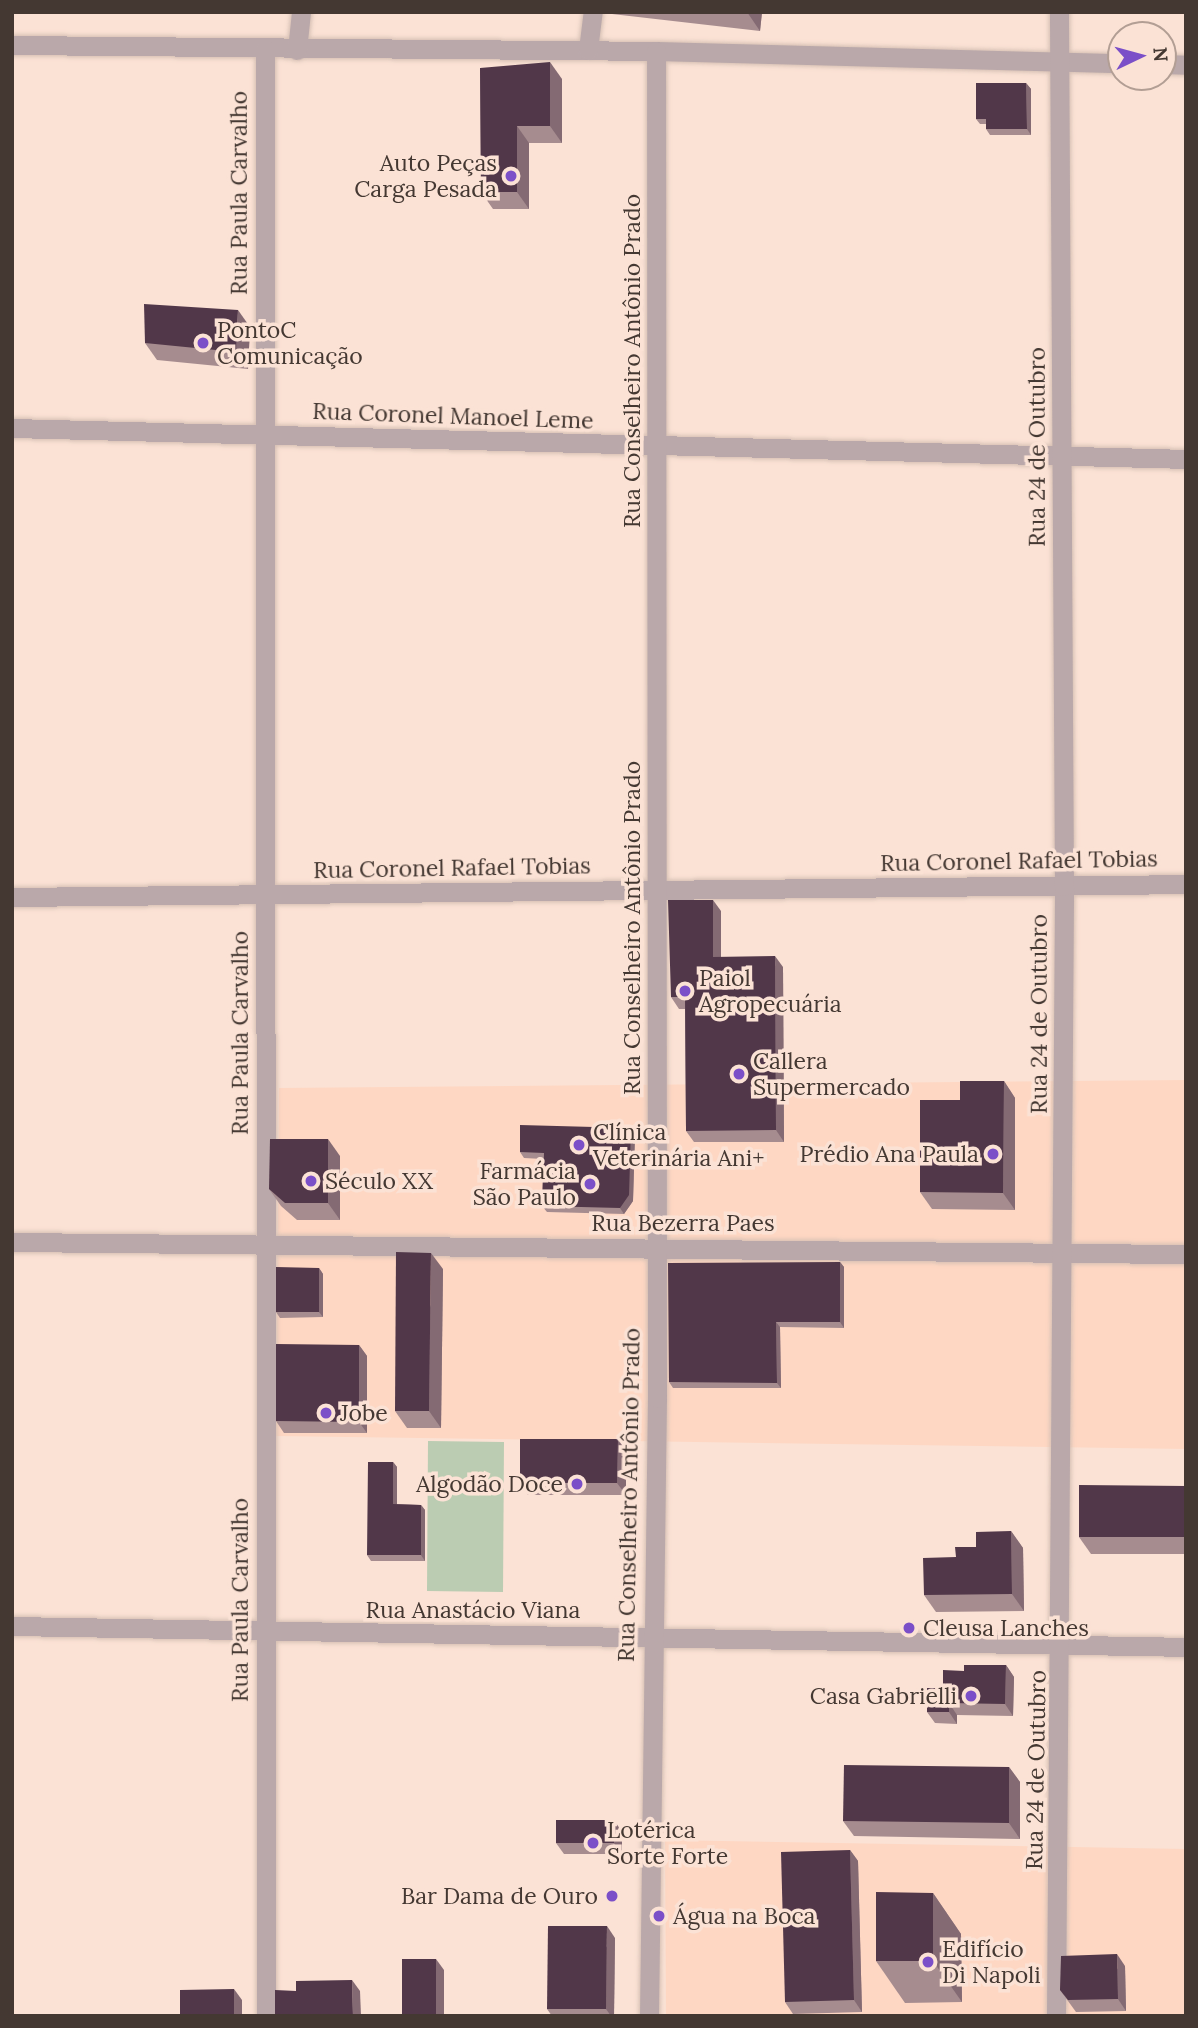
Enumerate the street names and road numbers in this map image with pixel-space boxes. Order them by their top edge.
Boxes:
street label: Rua Paula Carvalho [225,91,253,295]
street label: Rua Conselheiro Antônio Prado [618,194,646,528]
street label: Rua 24 de Outubro [1023,347,1051,547]
street label: Rua Coronel Manoel Leme [312,397,594,435]
street label: Rua Conselheiro Antônio Prado [618,761,646,1095]
street label: Rua Coronel Rafael Tobias [880,845,1158,877]
street label: Rua Coronel Rafael Tobias [313,852,591,884]
street label: Rua 24 de Outubro [1025,914,1053,1114]
street label: Rua Paula Carvalho [226,931,254,1135]
street label: Rua Bezerra Paes [591,1209,775,1237]
street label: Rua Conselheiro Antônio Prado [612,1328,646,1662]
street label: Rua Paula Carvalho [226,1498,254,1702]
street label: Rua Anastácio Viana [366,1596,580,1624]
street label: Rua 24 de Outubro [1020,1670,1052,1870]

